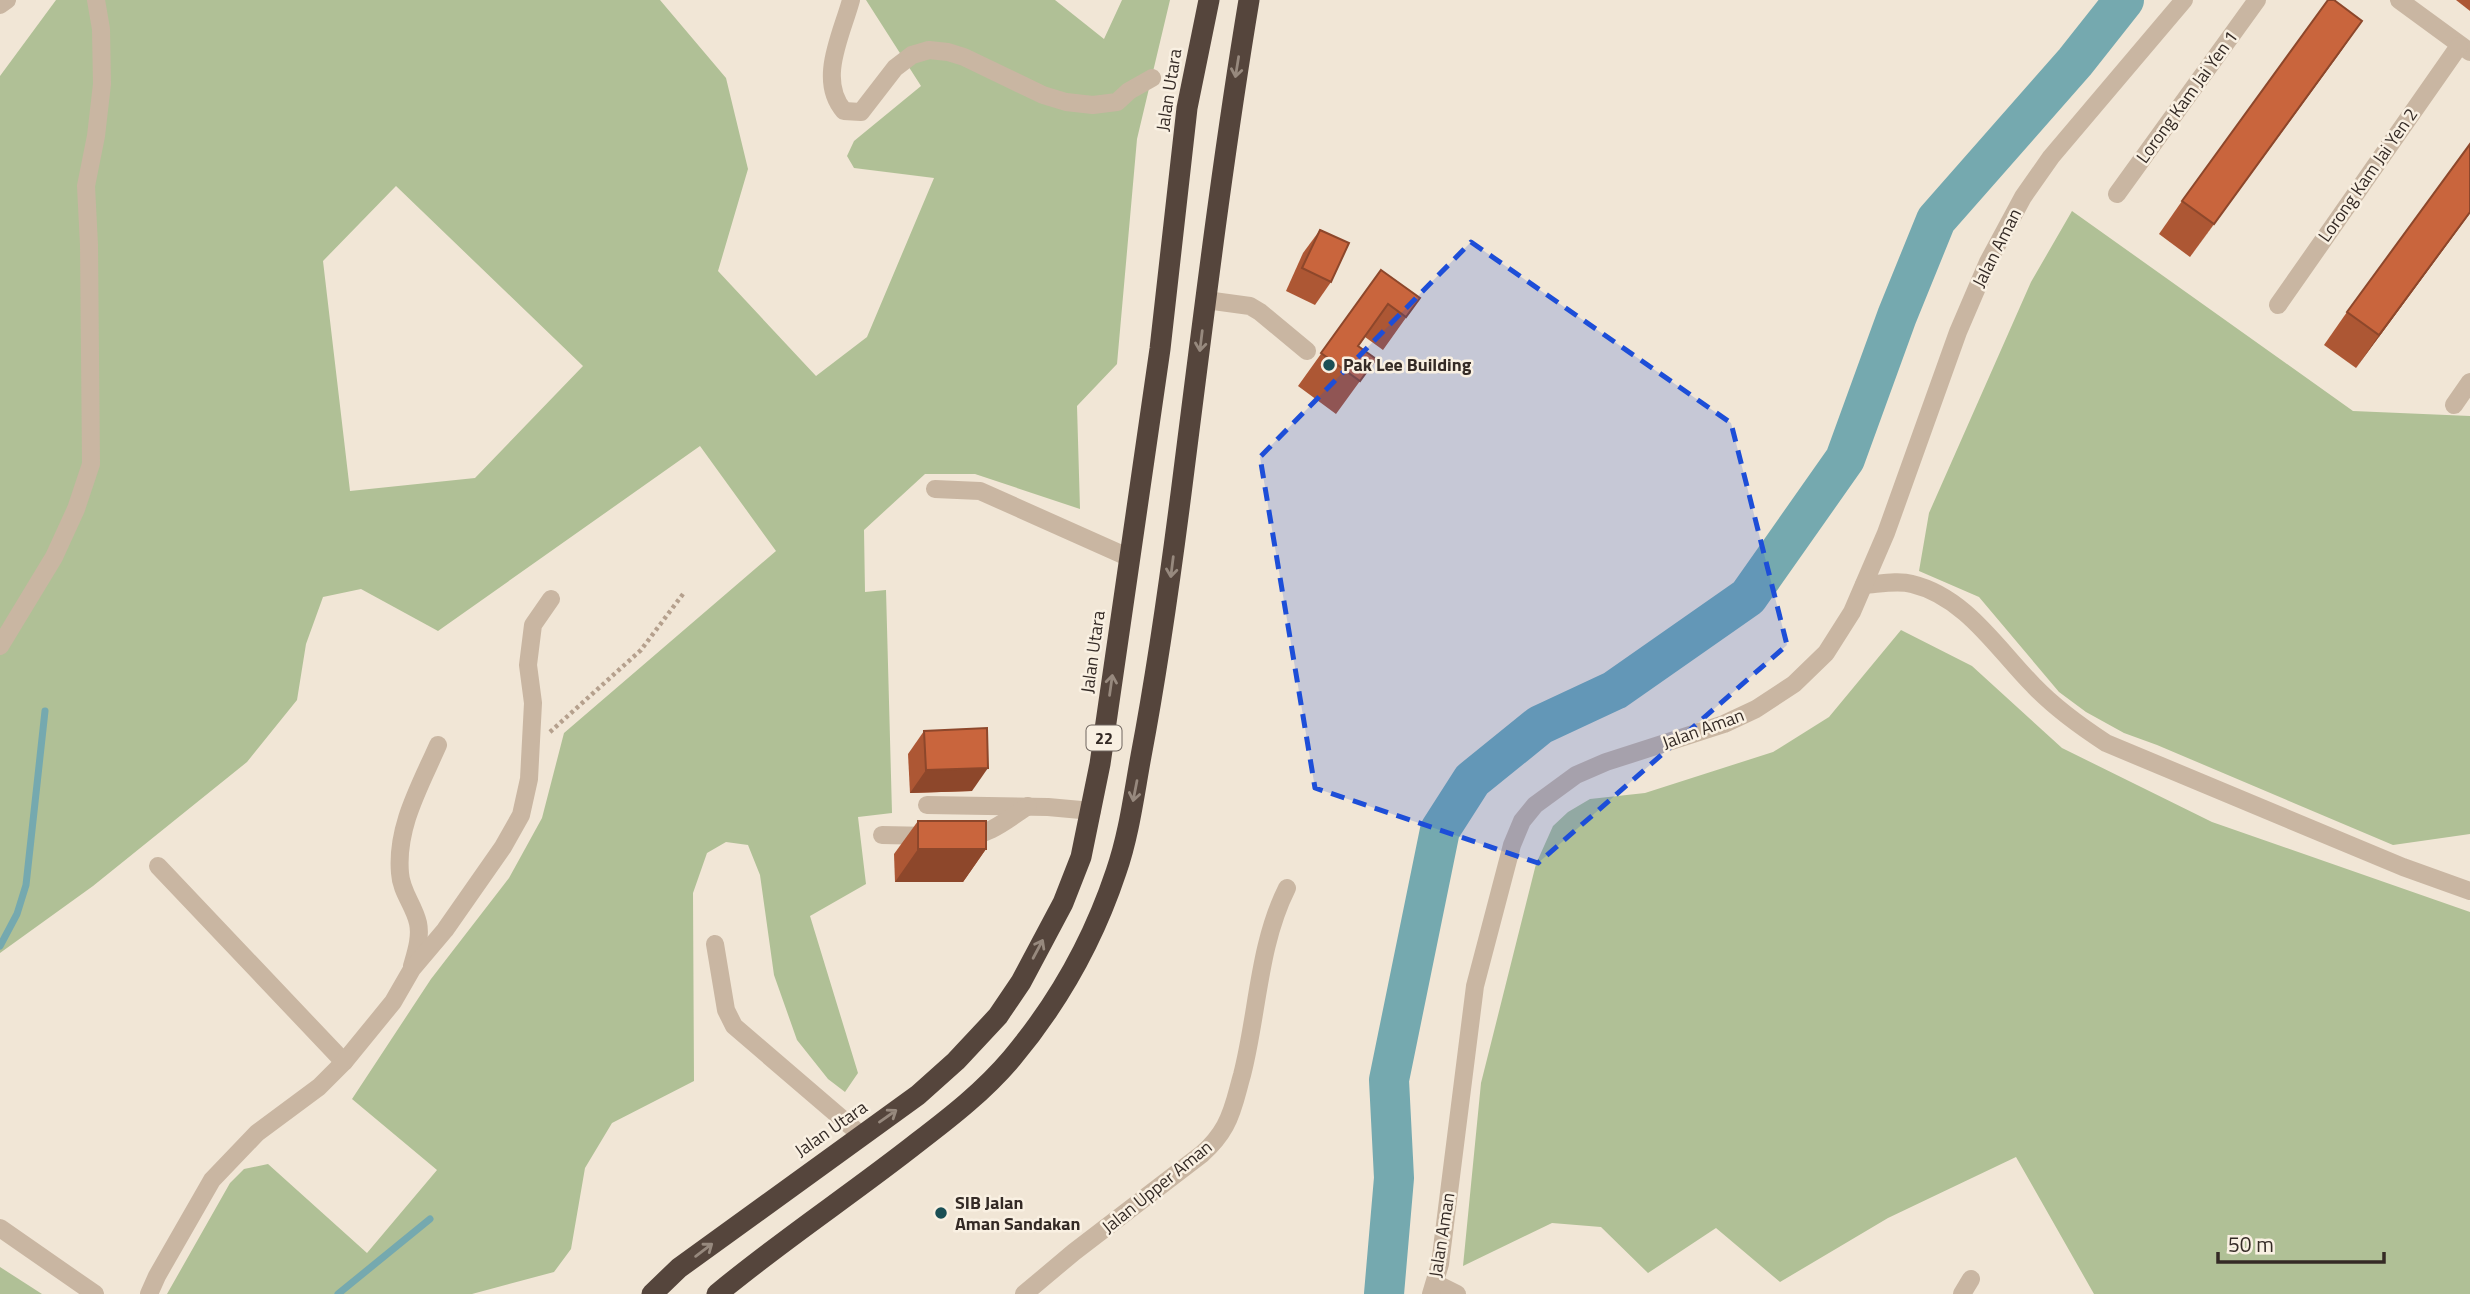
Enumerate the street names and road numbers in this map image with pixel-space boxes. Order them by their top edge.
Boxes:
street label: Lorong Kam Jai Yen 1 [2129,25,2244,169]
street label: Jalan Utara [1149,47,1188,133]
street label: Lorong Kam Jai Yen 2 [2311,102,2424,247]
street label: Jalan Aman [1965,204,2028,292]
street label: Jalan Utara [1073,609,1112,695]
street label: Jalan Aman [1658,701,1748,756]
road number: 22 [1086,726,1122,750]
street label: Jalan Utara [789,1094,873,1164]
street label: Jalan Upper Aman [1096,1134,1218,1240]
street label: Jalan Aman [1421,1191,1462,1279]

